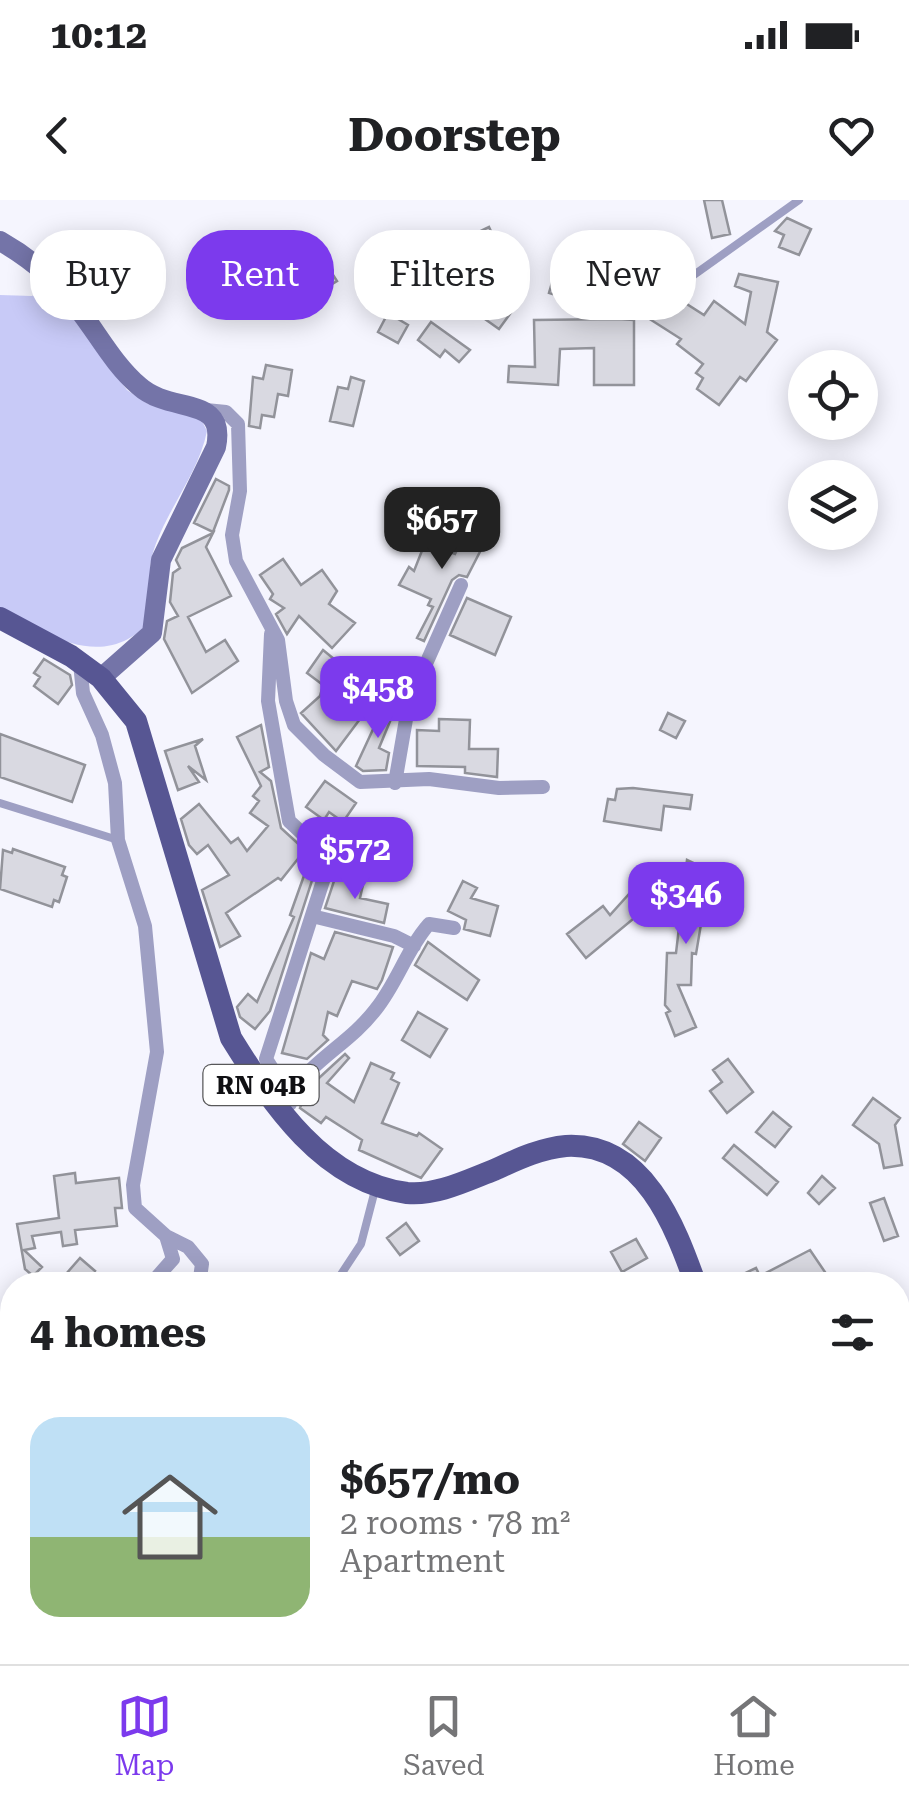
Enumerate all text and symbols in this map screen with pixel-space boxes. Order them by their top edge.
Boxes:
text: 10:12 [50,13,147,57]
icon: back [30,108,85,163]
icon: heart [824,108,879,163]
text: Doorstep [348,109,561,162]
chip: Buy [30,230,166,320]
chip: Rent [186,230,334,320]
chip: Filters [354,230,530,320]
chip: New [550,230,696,320]
map controls [788,350,878,550]
button: locate [788,350,878,440]
button: layers [788,460,878,550]
pin: $657 [383,487,501,572]
text: $657 [406,500,478,538]
pin: $458 [319,656,437,741]
text: $458 [342,669,414,707]
pin: $572 [296,817,414,902]
text: $572 [319,830,391,868]
pin: $346 [627,862,745,947]
text: $346 [650,875,722,913]
road number: RN 04B [204,1065,318,1105]
icon: filters [825,1305,880,1360]
text: 4 homes [30,1308,206,1357]
text: $657/mo [340,1455,520,1504]
icon: home [110,1457,230,1577]
text: 2 rooms · 78 m² [340,1504,570,1542]
text: Apartment [340,1542,505,1580]
tab: Map [114,1689,174,1782]
tab: Saved [403,1689,484,1782]
tab: Home [713,1689,795,1782]

